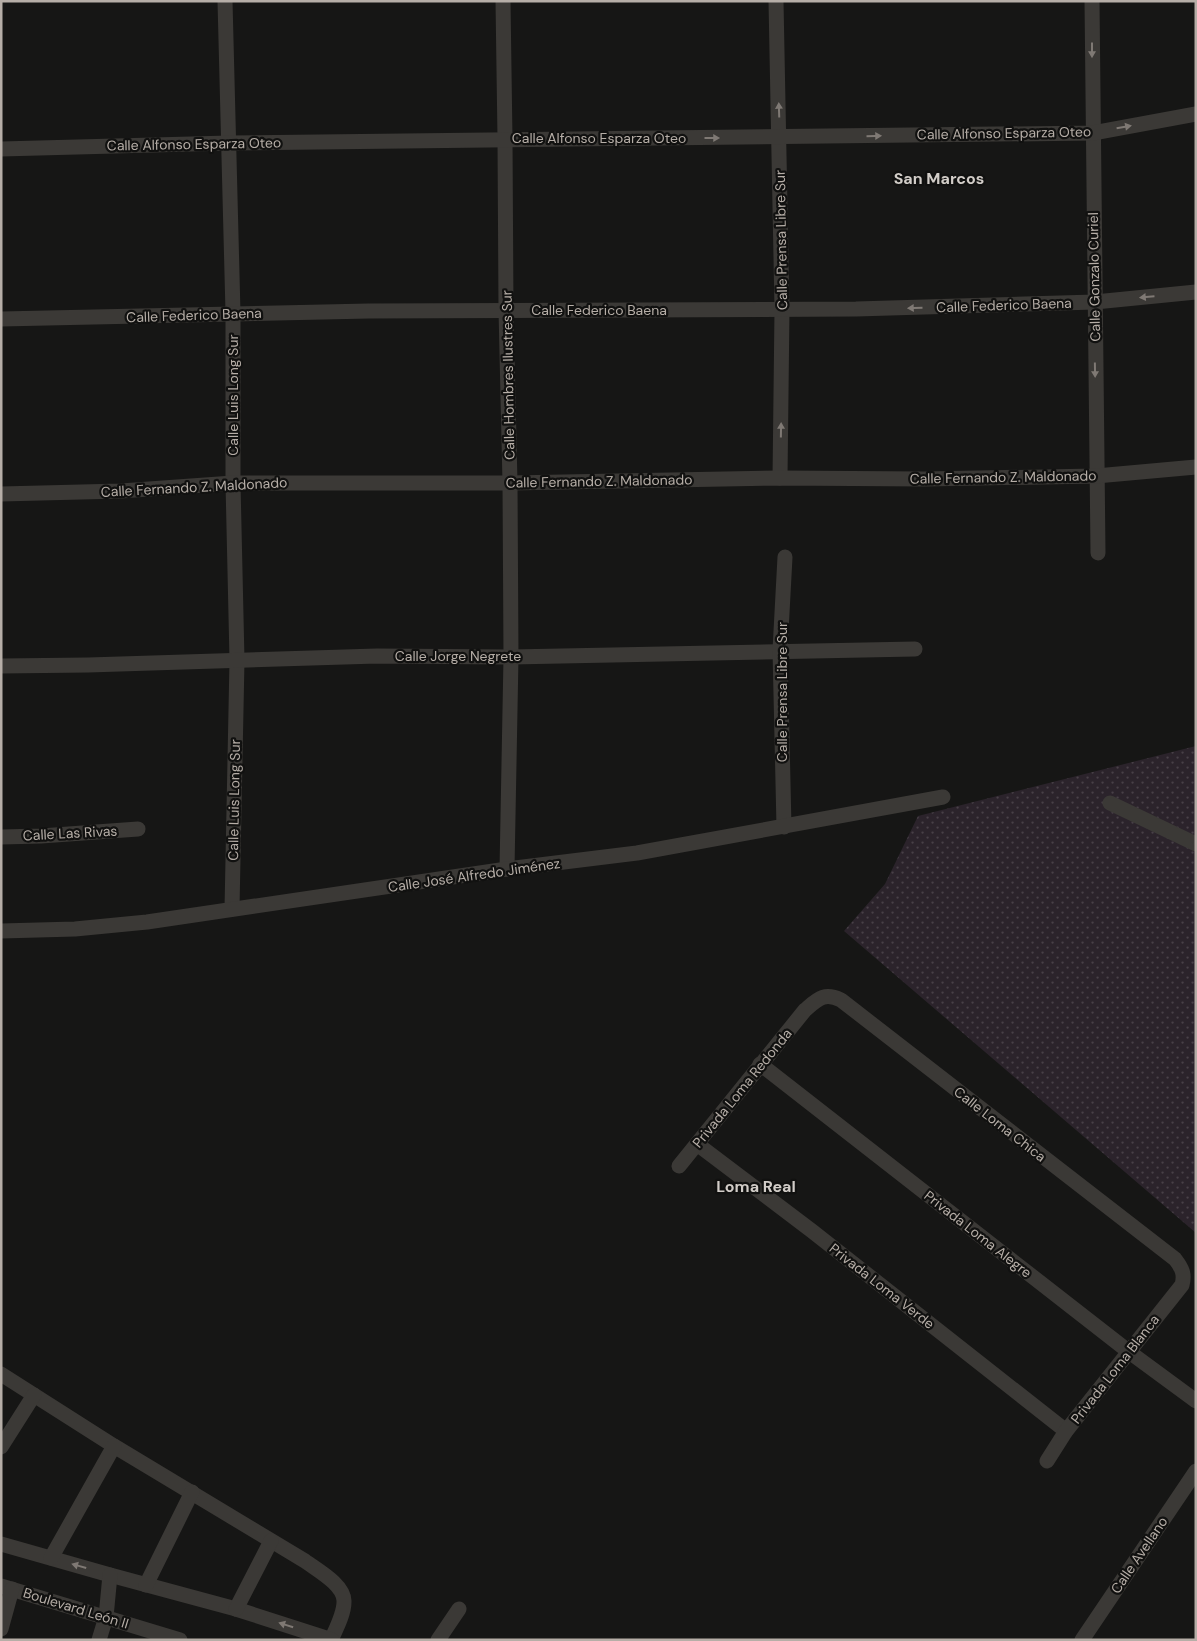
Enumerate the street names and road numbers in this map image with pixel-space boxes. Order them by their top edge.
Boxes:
street label: Calle Alfonso Esparza Oteo [917,122,1091,144]
street label: Calle Alfonso Esparza Oteo [512,129,686,147]
street label: Calle Alfonso Esparza Oteo [107,133,281,155]
street label: Calle Prensa Libre Sur [771,170,791,310]
street label: Calle Gonzalo Curiel [1084,212,1104,342]
street label: Calle Hombres Ilustres Sur [498,290,518,460]
street label: Calle Federico Baena [936,294,1072,316]
street label: Calle Federico Baena [531,301,667,319]
street label: Calle Federico Baena [126,304,262,326]
street label: Calle Luis Long Sur [224,334,242,456]
street label: Calle Fernando Z. Maldonado [909,466,1097,488]
street label: Calle Fernando Z. Maldonado [505,470,693,492]
street label: Calle Fernando Z. Maldonado [100,473,288,501]
street label: Calle Prensa Libre Sur [773,622,791,762]
street label: Calle Jorge Negrete [395,647,521,665]
street label: Calle Luis Long Sur [224,739,244,861]
street label: Calle Las Rivas [22,822,118,844]
street label: Calle José Alfredo Jiménez [387,854,561,896]
street label: Privada Loma Redonda [688,1025,796,1151]
street label: Calle Loma Chica [950,1082,1050,1166]
street label: Privada Loma Alegre [921,1186,1035,1282]
street label: Privada Loma Verde [826,1239,938,1333]
street label: Privada Loma Blanca [1067,1311,1163,1427]
street label: Calle Avellano [1107,1513,1171,1597]
street label: Boulevard León II [21,1583,131,1633]

